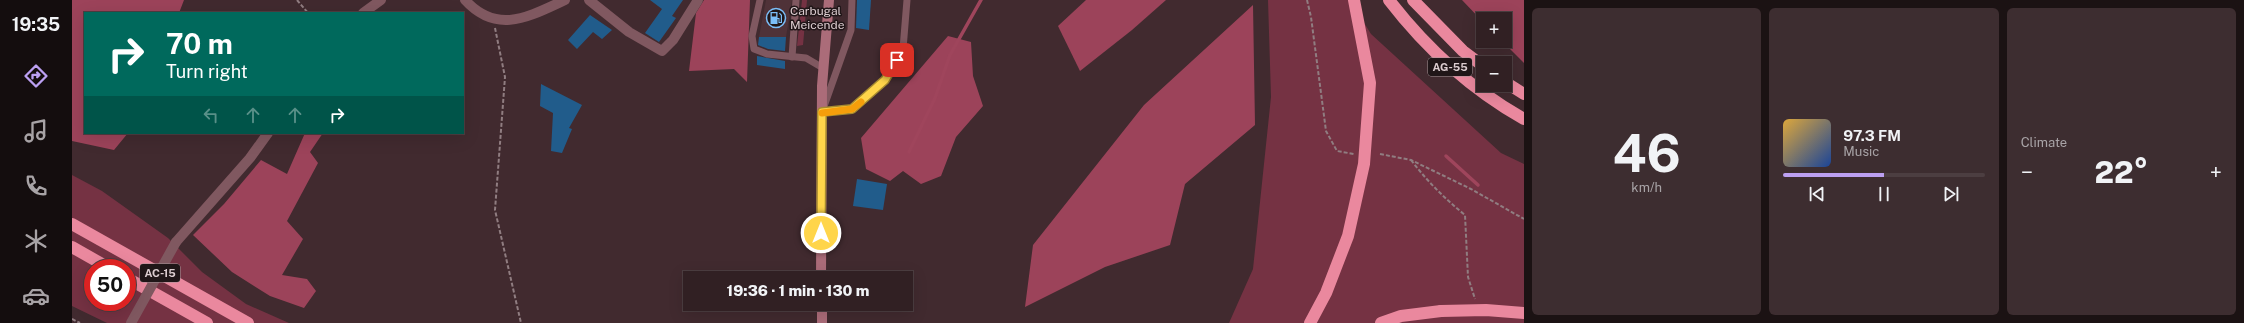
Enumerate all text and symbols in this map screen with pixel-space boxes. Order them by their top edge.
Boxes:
place label: Carbugal Meicende [790,4,845,32]
fuel station icon: Carbugal Meicende [765,7,787,29]
map controls [1476,12,1512,92]
button: + [1476,12,1512,48]
text: 19:35 [12,14,60,35]
text: 70 m [166,27,233,60]
icon: right [100,28,152,80]
pin [880,43,914,77]
icon: arrive [886,49,908,71]
button: − [1476,56,1512,92]
road number: AG-55 [1428,58,1472,76]
text: Turn right [166,61,248,82]
icon: directions [22,62,50,90]
icon: left [200,104,222,126]
icon: ahead [242,104,264,126]
icon: ahead [284,104,306,126]
icon: right [326,104,348,126]
icon: music [22,117,50,145]
text: 46 [1612,123,1681,184]
text: 97.3 FM [1843,127,1901,144]
text: Climate [2021,135,2067,150]
text: Music [1843,144,1879,159]
text: 22° [2095,154,2148,190]
text: − [2021,159,2033,185]
text: + [2210,159,2222,185]
icon: phone [22,172,50,200]
text: km/h [1631,180,1662,195]
icon: previous [1806,183,1828,205]
icon: pause [1873,183,1895,205]
icon: next [1940,183,1962,205]
position arrow [800,212,842,254]
icon: climate [22,227,50,255]
speed limit sign: 50 [84,259,136,311]
road number: AC-15 [140,264,180,282]
icon: car [22,282,50,310]
text: 19:36 · 1 min · 130 m [727,282,869,299]

